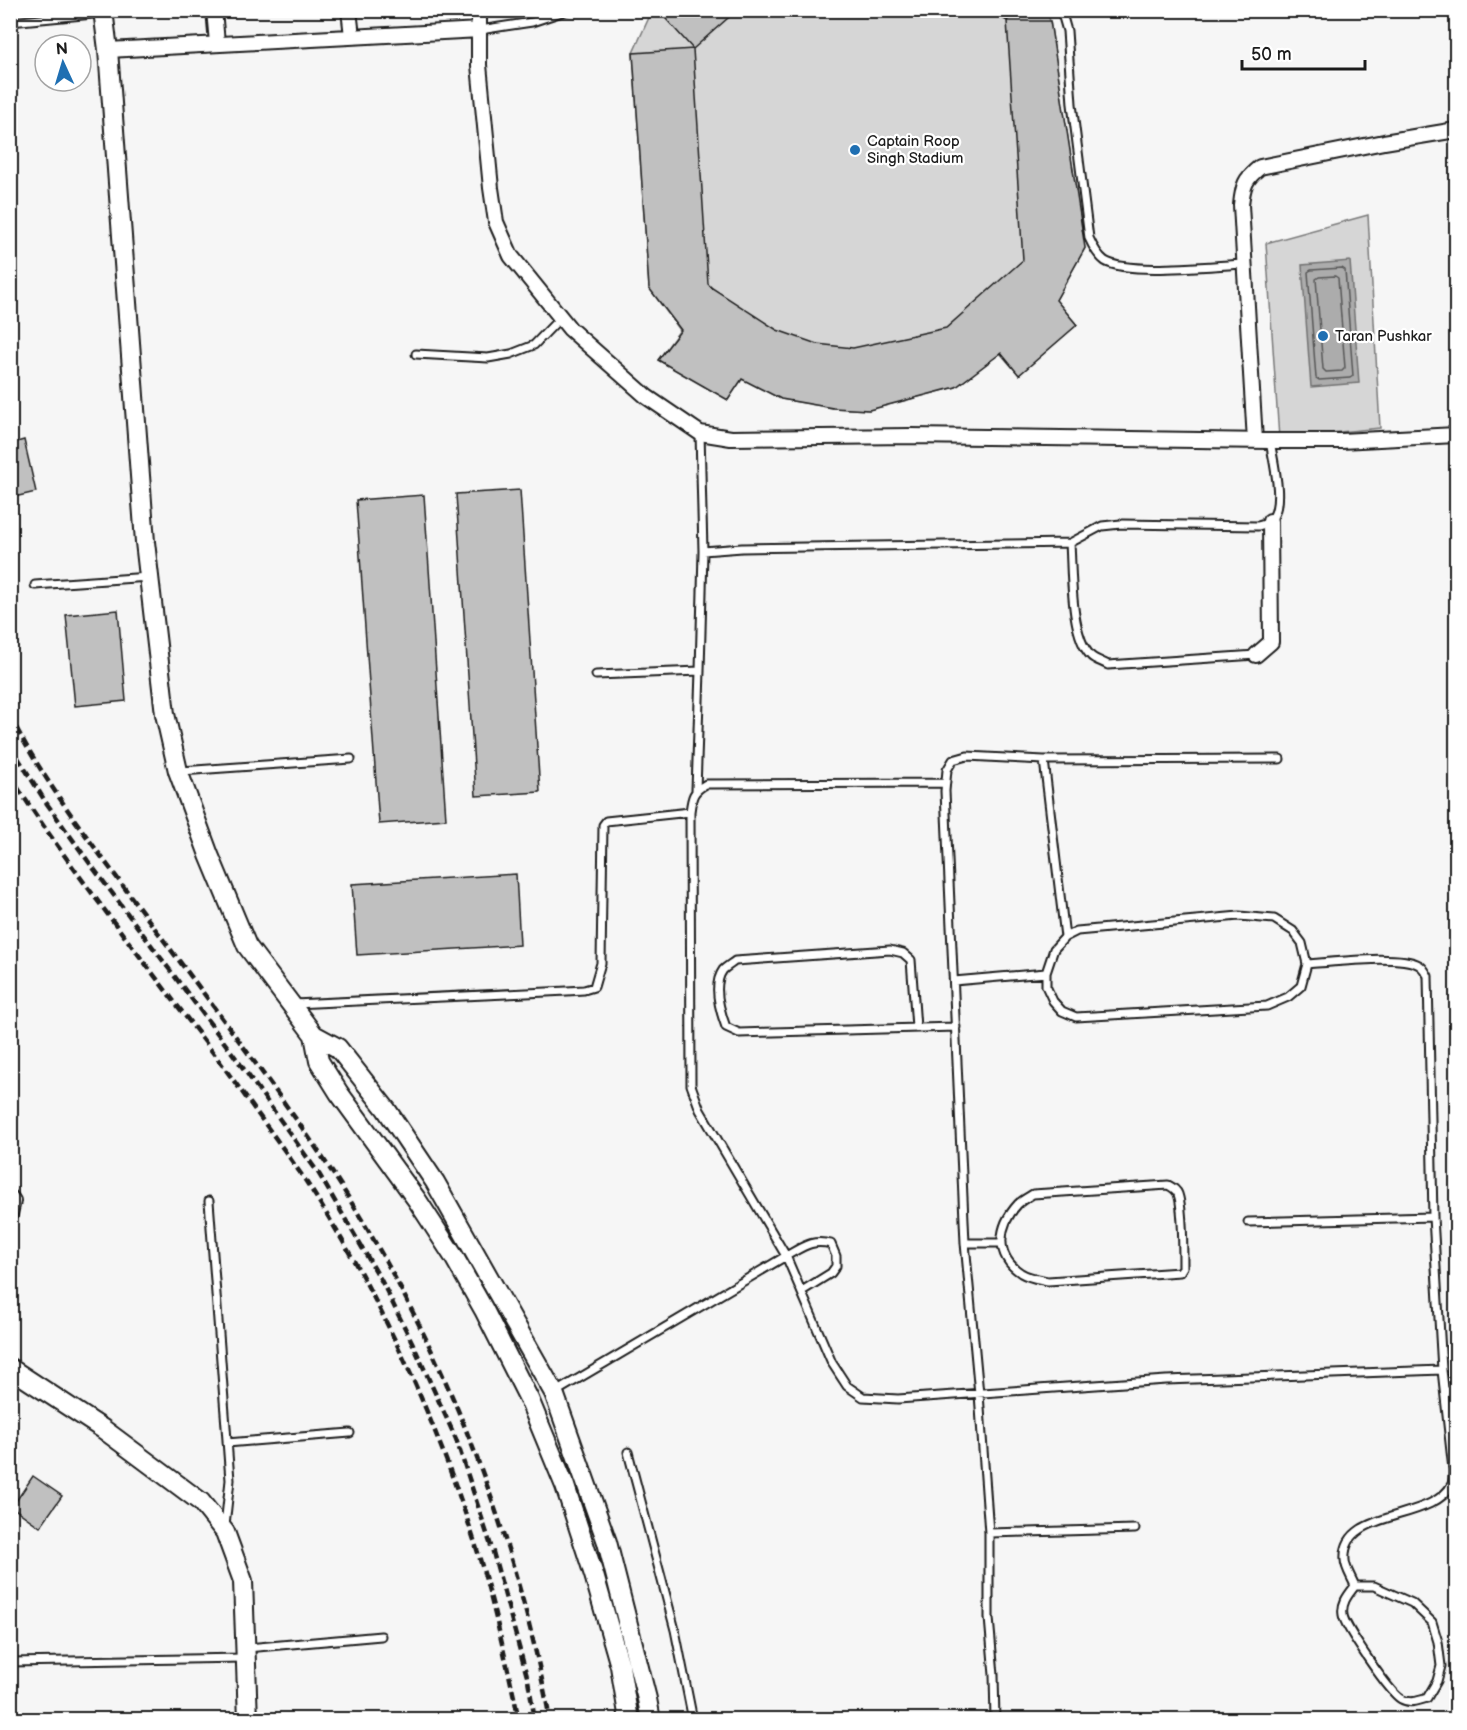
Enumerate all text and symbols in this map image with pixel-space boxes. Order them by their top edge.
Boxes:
north arrow [33,33,93,93]
scale bar [1242,33,1365,71]
text: N [55,40,69,59]
text: 50 m [1251,44,1292,65]
place label: Captain Roop Singh Stadium [867,132,963,168]
marker: Captain Roop Singh Stadium [848,143,862,157]
place label: Taran Pushkar [1335,327,1432,346]
marker: Taran Pushkar [1316,329,1330,343]

